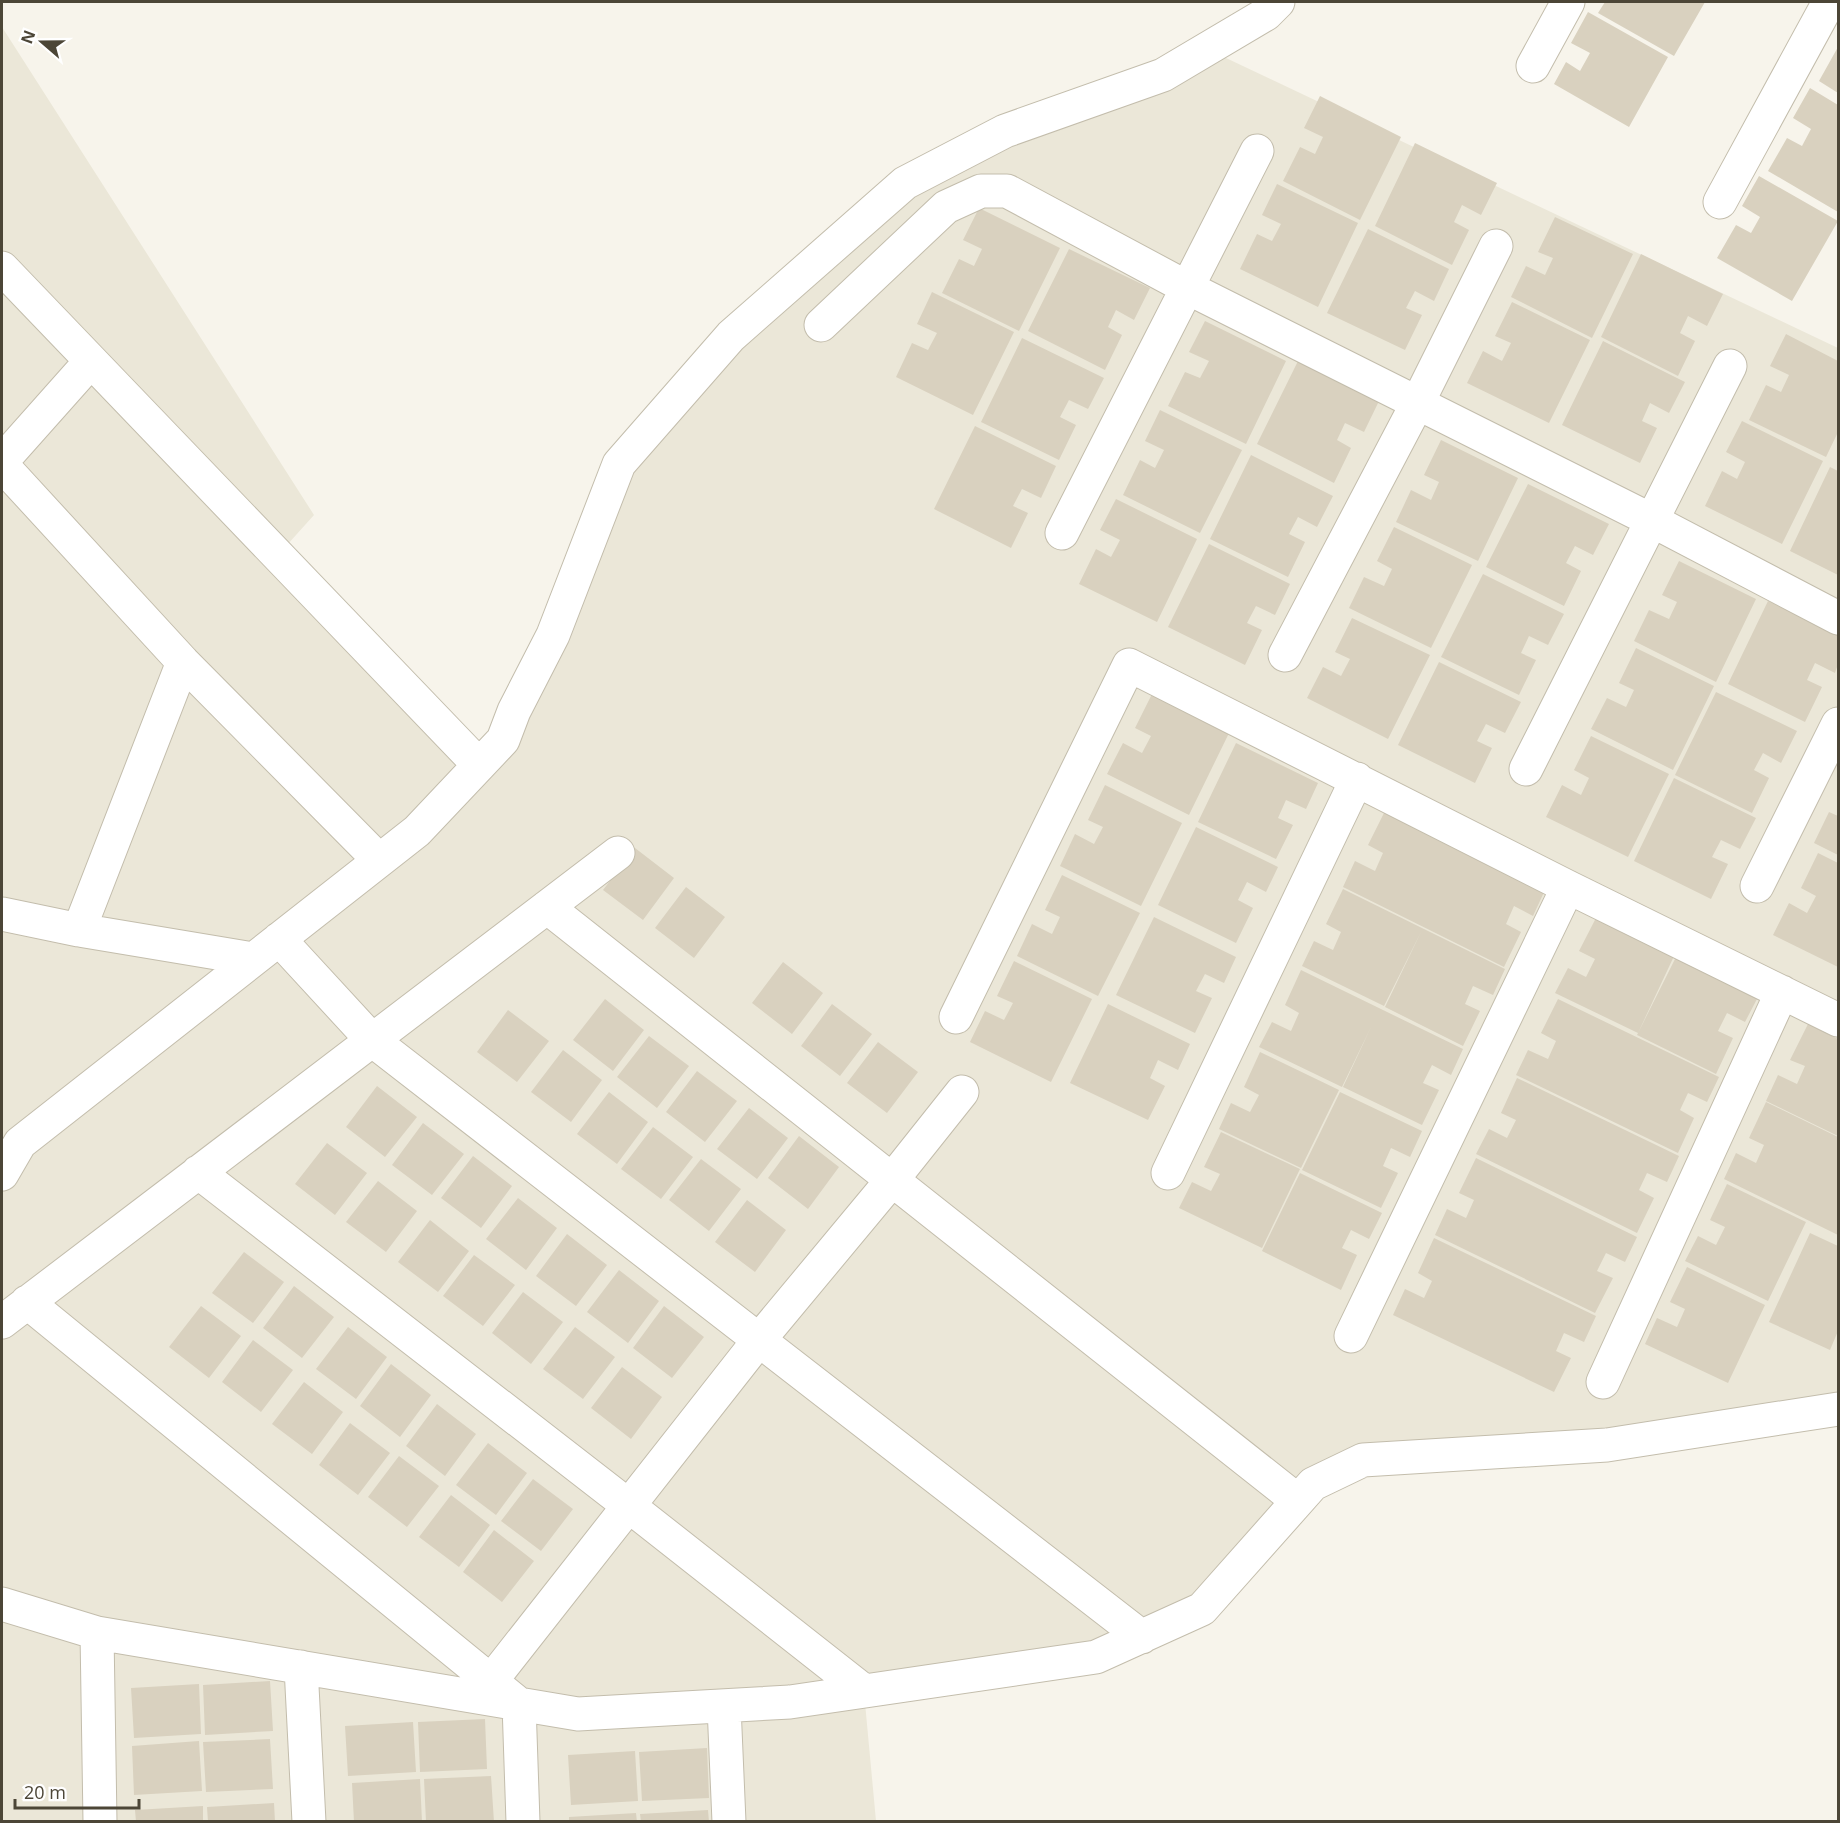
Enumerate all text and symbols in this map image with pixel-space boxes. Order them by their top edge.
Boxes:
north arrow [12,12,72,72]
text: N [15,27,40,47]
scale bar [15,1772,140,1810]
text: 20 m [24,1780,66,1804]

